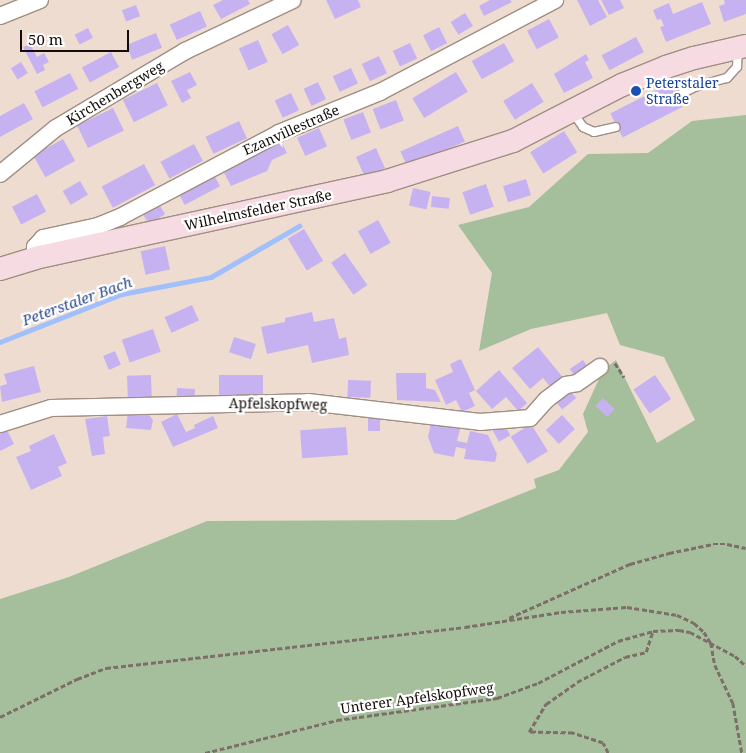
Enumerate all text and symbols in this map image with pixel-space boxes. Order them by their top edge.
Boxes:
scale bar [22,20,131,52]
text: 50 m [28,29,63,49]
street label: Kirchenbergweg [63,57,167,129]
place label: Peterstaler Straße [646,75,719,108]
marker: Peterstaler Straße [630,85,642,97]
street label: Ezanvillestraße [240,101,342,159]
street label: Wilhelmsfelder Straße [183,186,333,234]
water label: Peterstaler Bach [20,273,134,329]
street label: Apfelskopfweg [229,395,327,413]
street label: Unterer Apfelskopfweg [339,679,495,717]

